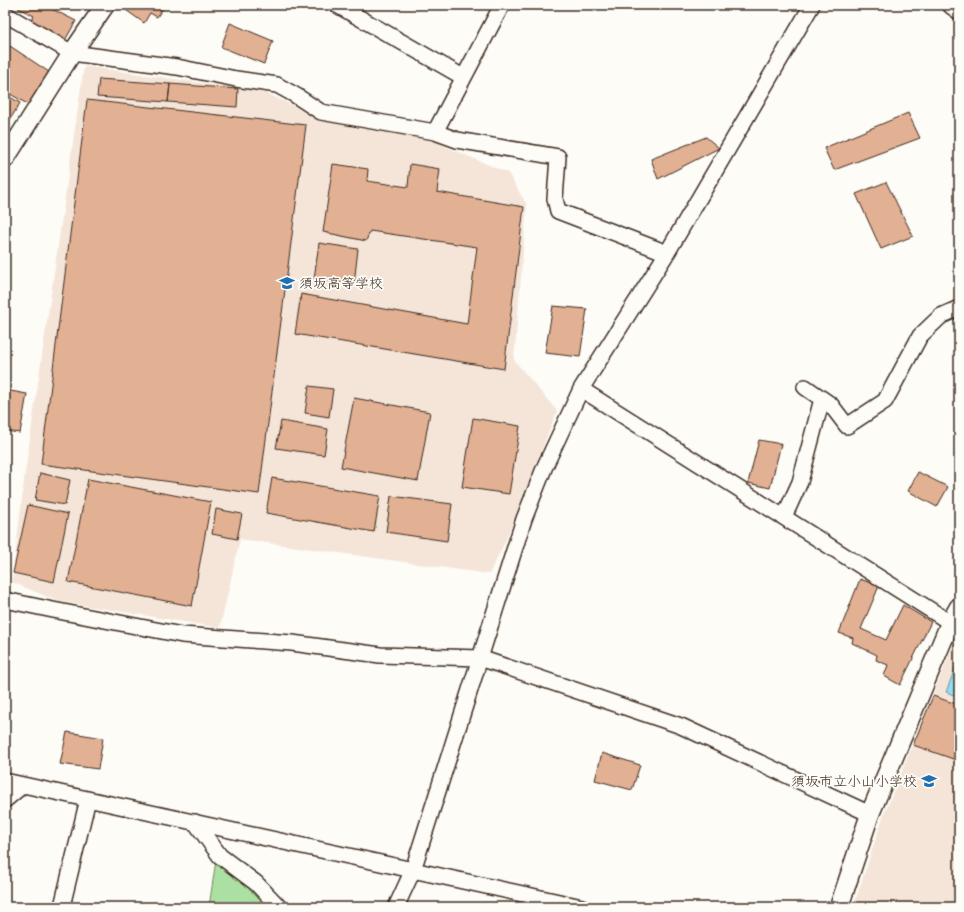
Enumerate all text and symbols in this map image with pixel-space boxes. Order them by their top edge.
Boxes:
school or university icon: 須坂高等学校 [278,274,296,292]
place label: 須坂高等学校 [299,275,383,295]
school or university icon: 須坂市立小山小学校 [920,772,938,790]
place label: 須坂市立小山小学校 [791,773,917,793]

